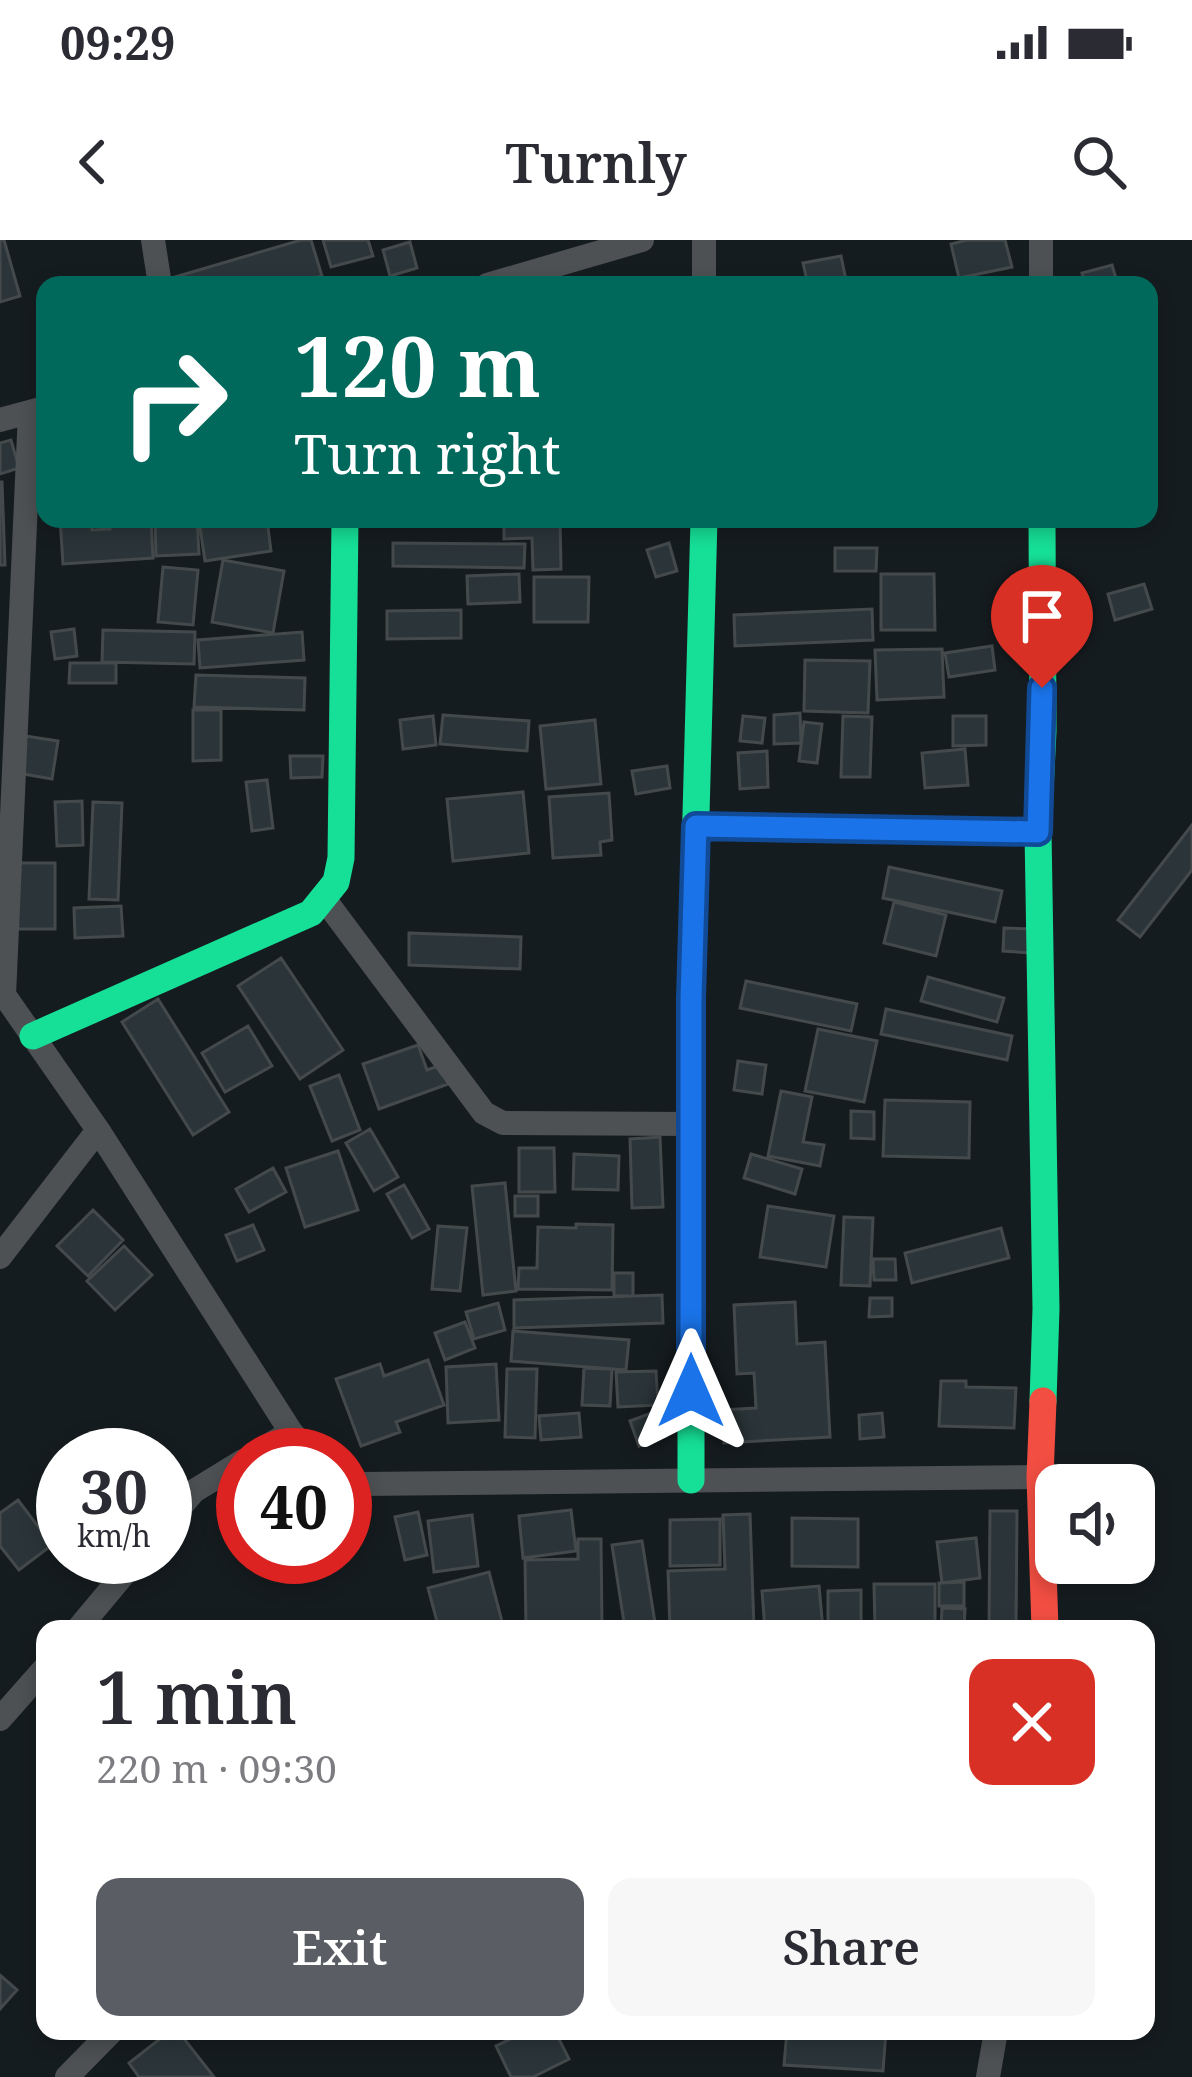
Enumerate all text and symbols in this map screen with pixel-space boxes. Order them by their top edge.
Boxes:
text: 09:29 [60,12,175,73]
text: Turnly [505,125,687,199]
icon: back [60,129,126,195]
icon: search [1066,129,1132,195]
text: 120 m [294,307,541,422]
icon: right [96,324,252,480]
text: Turn right [294,416,561,490]
pin [991,565,1093,688]
icon: arrive [1009,583,1075,649]
position arrow [628,1328,754,1454]
speed limit sign: 40 [216,1428,372,1584]
text: 30 [80,1450,148,1532]
map controls [1035,1464,1155,1584]
button: sound [1035,1464,1155,1584]
text: km/h [77,1515,151,1556]
text: 1 min [96,1647,297,1745]
button: close [969,1659,1095,1785]
text: 220 m · 09:30 [96,1741,337,1794]
button: Exit [96,1878,584,2016]
button: Share [608,1878,1095,2016]

